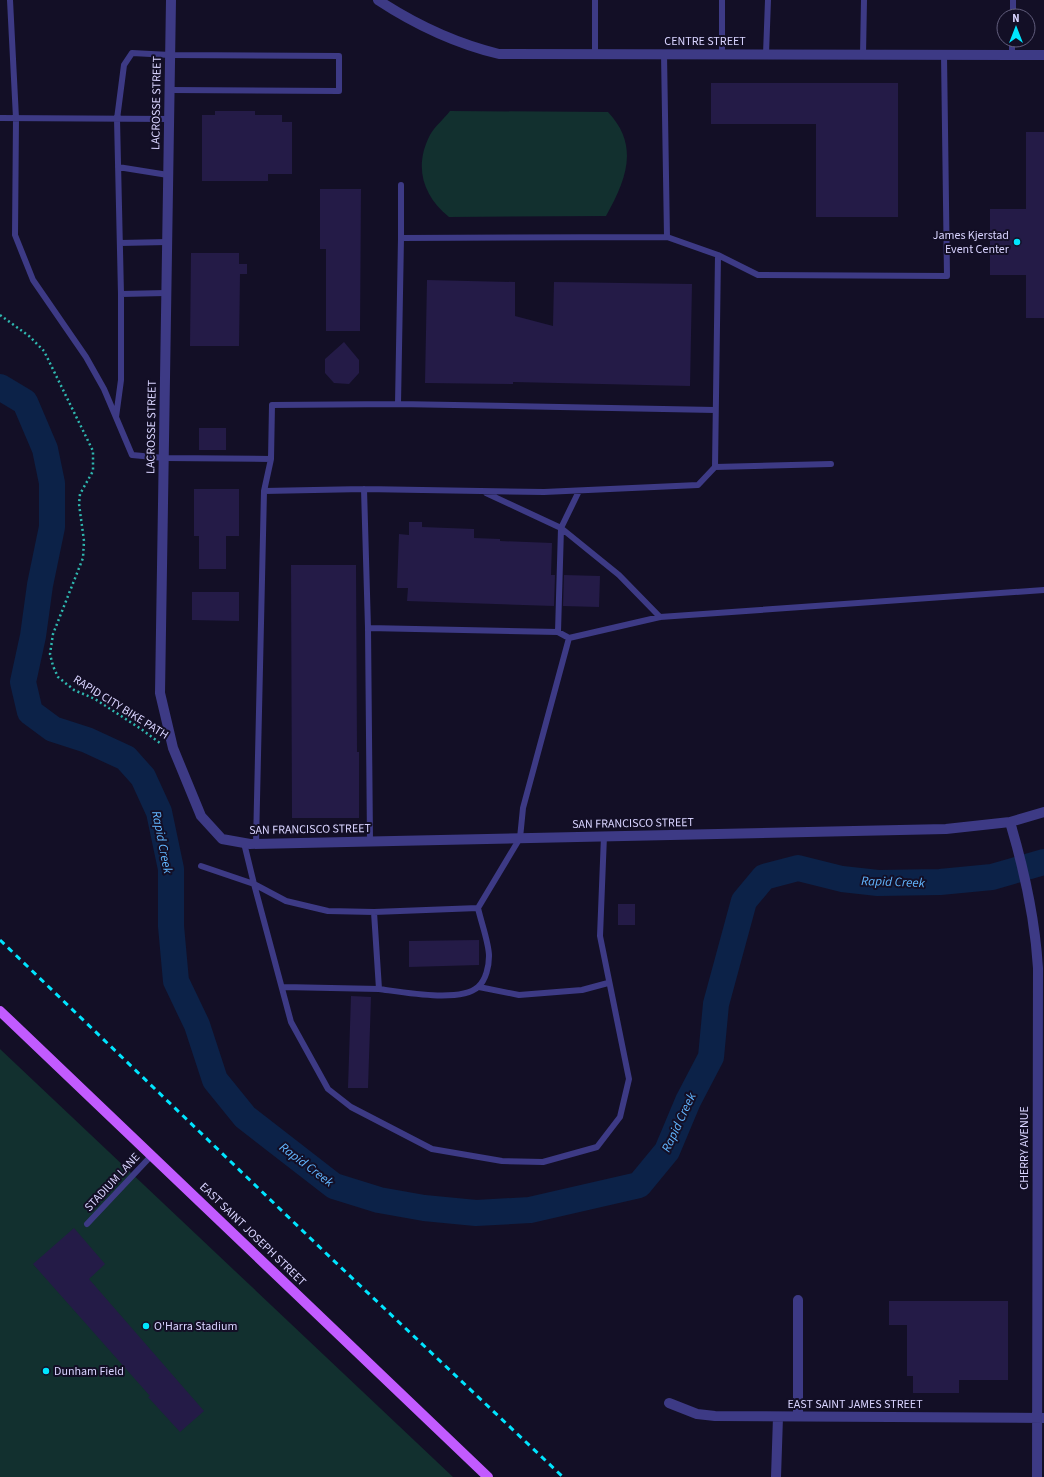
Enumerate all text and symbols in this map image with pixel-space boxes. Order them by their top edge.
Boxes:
north arrow [996,8,1036,48]
text: N [1012,11,1020,26]
street label: CENTRE STREET [664,33,746,50]
street label: LACROSSE STREET [147,55,166,150]
place label: James Kjerstad Event Center [933,227,1010,258]
marker: James Kjerstad Event Center [1012,237,1022,247]
street label: LACROSSE STREET [142,379,161,474]
street label: RAPID CITY BIKE PATH [70,671,172,744]
water label: Rapid Creek [147,809,177,876]
street label: SAN FRANCISCO STREET [572,814,695,833]
street label: SAN FRANCISCO STREET [249,820,372,839]
water label: Rapid Creek [861,872,926,892]
water label: Rapid Creek [657,1089,701,1155]
street label: CHERRY AVENUE [1016,1106,1033,1190]
water label: Rapid Creek [276,1138,338,1192]
street label: STADIUM LANE [81,1149,144,1215]
street label: EAST SAINT JOSEPH STREET [195,1179,310,1290]
place label: O'Harra Stadium [154,1318,237,1335]
marker: O'Harra Stadium [141,1321,151,1331]
place label: Dunham Field [54,1363,124,1380]
marker: Dunham Field [41,1366,51,1376]
street label: EAST SAINT JAMES STREET [787,1396,923,1413]

